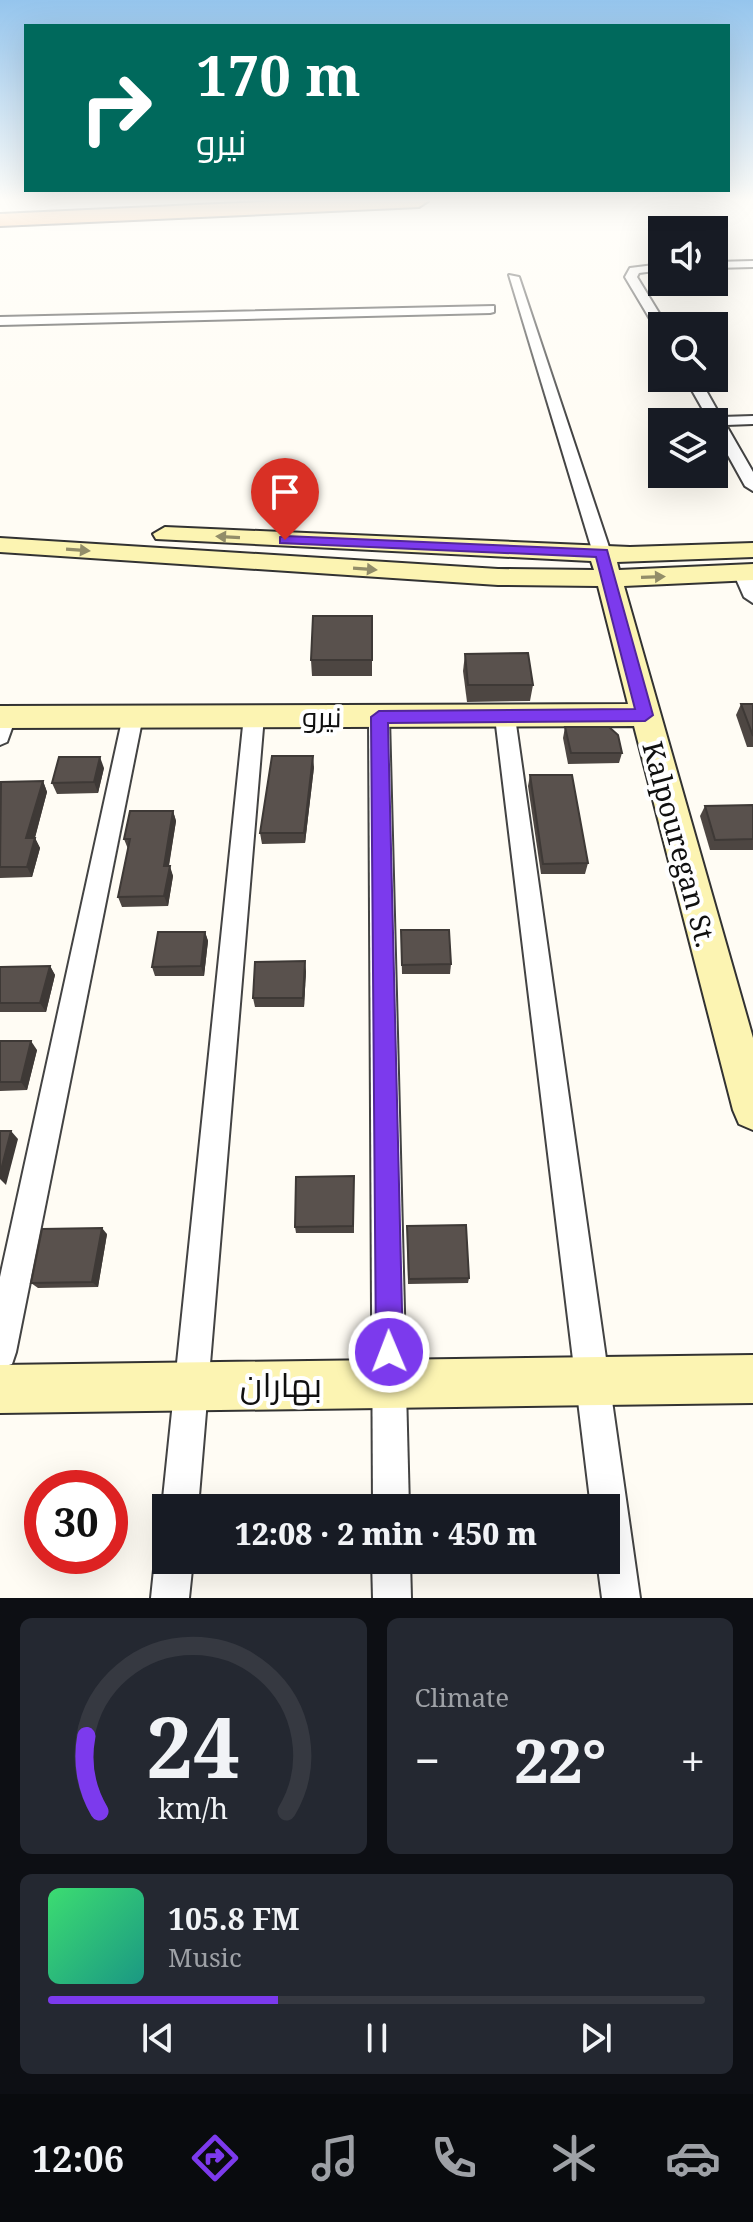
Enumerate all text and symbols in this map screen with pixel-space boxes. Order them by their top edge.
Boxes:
text: 170 m [196,36,361,112]
icon: right [64,56,168,160]
text: نیرو [196,117,247,166]
map controls [648,216,728,488]
button: sound [648,216,728,296]
button: search [648,312,728,392]
button: layers [648,408,728,488]
pin [251,458,319,540]
icon: arrive [263,470,307,514]
one-way arrow [215,530,240,543]
one-way arrow [66,544,91,557]
one-way arrow [353,563,378,576]
one-way arrow [641,571,666,584]
street label: نیرو [302,697,342,735]
street label: Kalpouregan St. [634,737,726,951]
position arrow [347,1310,431,1394]
street label: بهاران [240,1361,322,1407]
speed limit sign: 30 [24,1470,128,1574]
text: 12:08 · 2 min · 450 m [235,1513,537,1554]
text: Climate [415,1679,509,1715]
text: 24 [146,1689,240,1802]
text: 22° [514,1719,606,1801]
text: − [415,1730,440,1790]
text: + [680,1730,705,1790]
text: km/h [158,1788,228,1827]
text: 105.8 FM [168,1898,300,1939]
text: Music [168,1939,242,1975]
icon: previous [136,2016,180,2060]
icon: pause [355,2016,399,2060]
icon: next [574,2016,618,2060]
icon: directions [187,2130,243,2186]
icon: music [307,2130,363,2186]
icon: phone [426,2130,482,2186]
icon: climate [546,2130,602,2186]
icon: car [665,2130,721,2186]
text: 12:06 [32,2134,124,2183]

